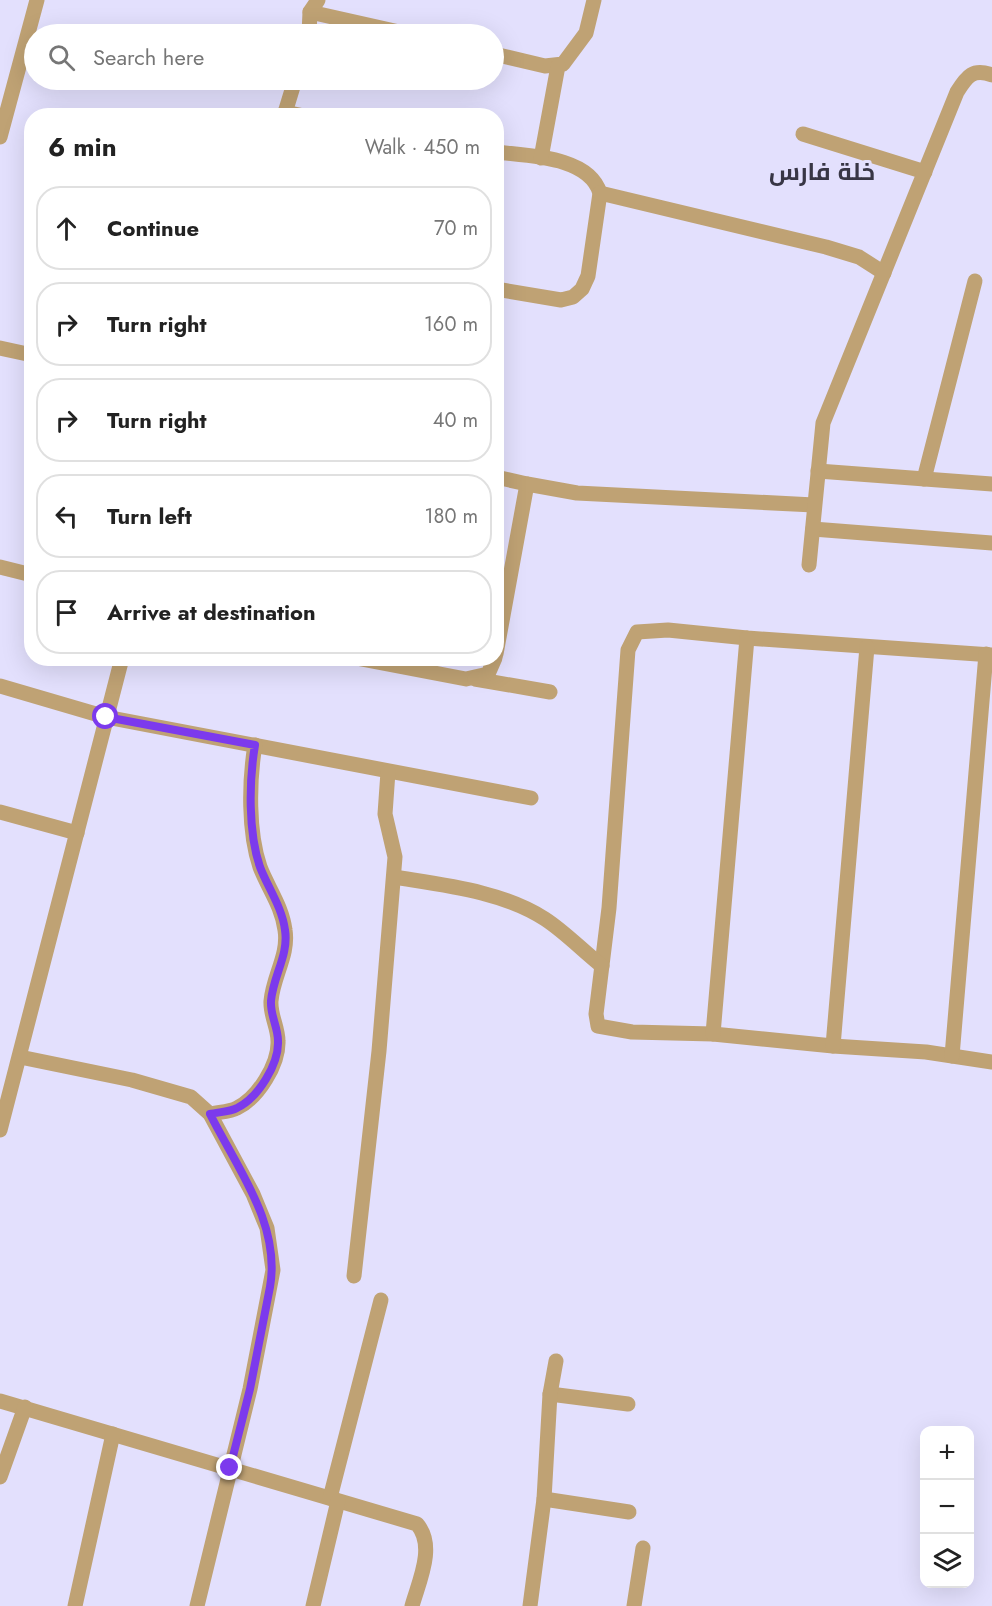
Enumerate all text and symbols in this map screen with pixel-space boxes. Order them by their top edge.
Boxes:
search box [24,24,504,90]
icon: search [45,41,78,74]
text: Search here [93,41,204,73]
text: 6 min [48,128,117,166]
text: Walk · 450 m [365,133,480,162]
district label: خلة فارس [769,154,875,189]
icon: ahead [50,212,83,245]
text: Continue [107,212,199,244]
text: 70 m [434,214,478,243]
icon: right [50,308,83,341]
text: Turn right [107,308,207,340]
text: 160 m [424,310,478,339]
icon: right [50,404,83,437]
text: Turn right [107,404,207,436]
text: 40 m [433,406,478,435]
icon: left [50,500,83,533]
text: Turn left [107,500,192,532]
text: 180 m [424,502,478,531]
icon: arrive [50,596,83,629]
text: Arrive at destination [107,596,316,628]
route start [92,703,118,729]
map controls [920,1426,974,1588]
button: + [920,1426,974,1480]
route end [216,1454,242,1480]
button: − [920,1480,974,1534]
button: layers [920,1534,974,1588]

